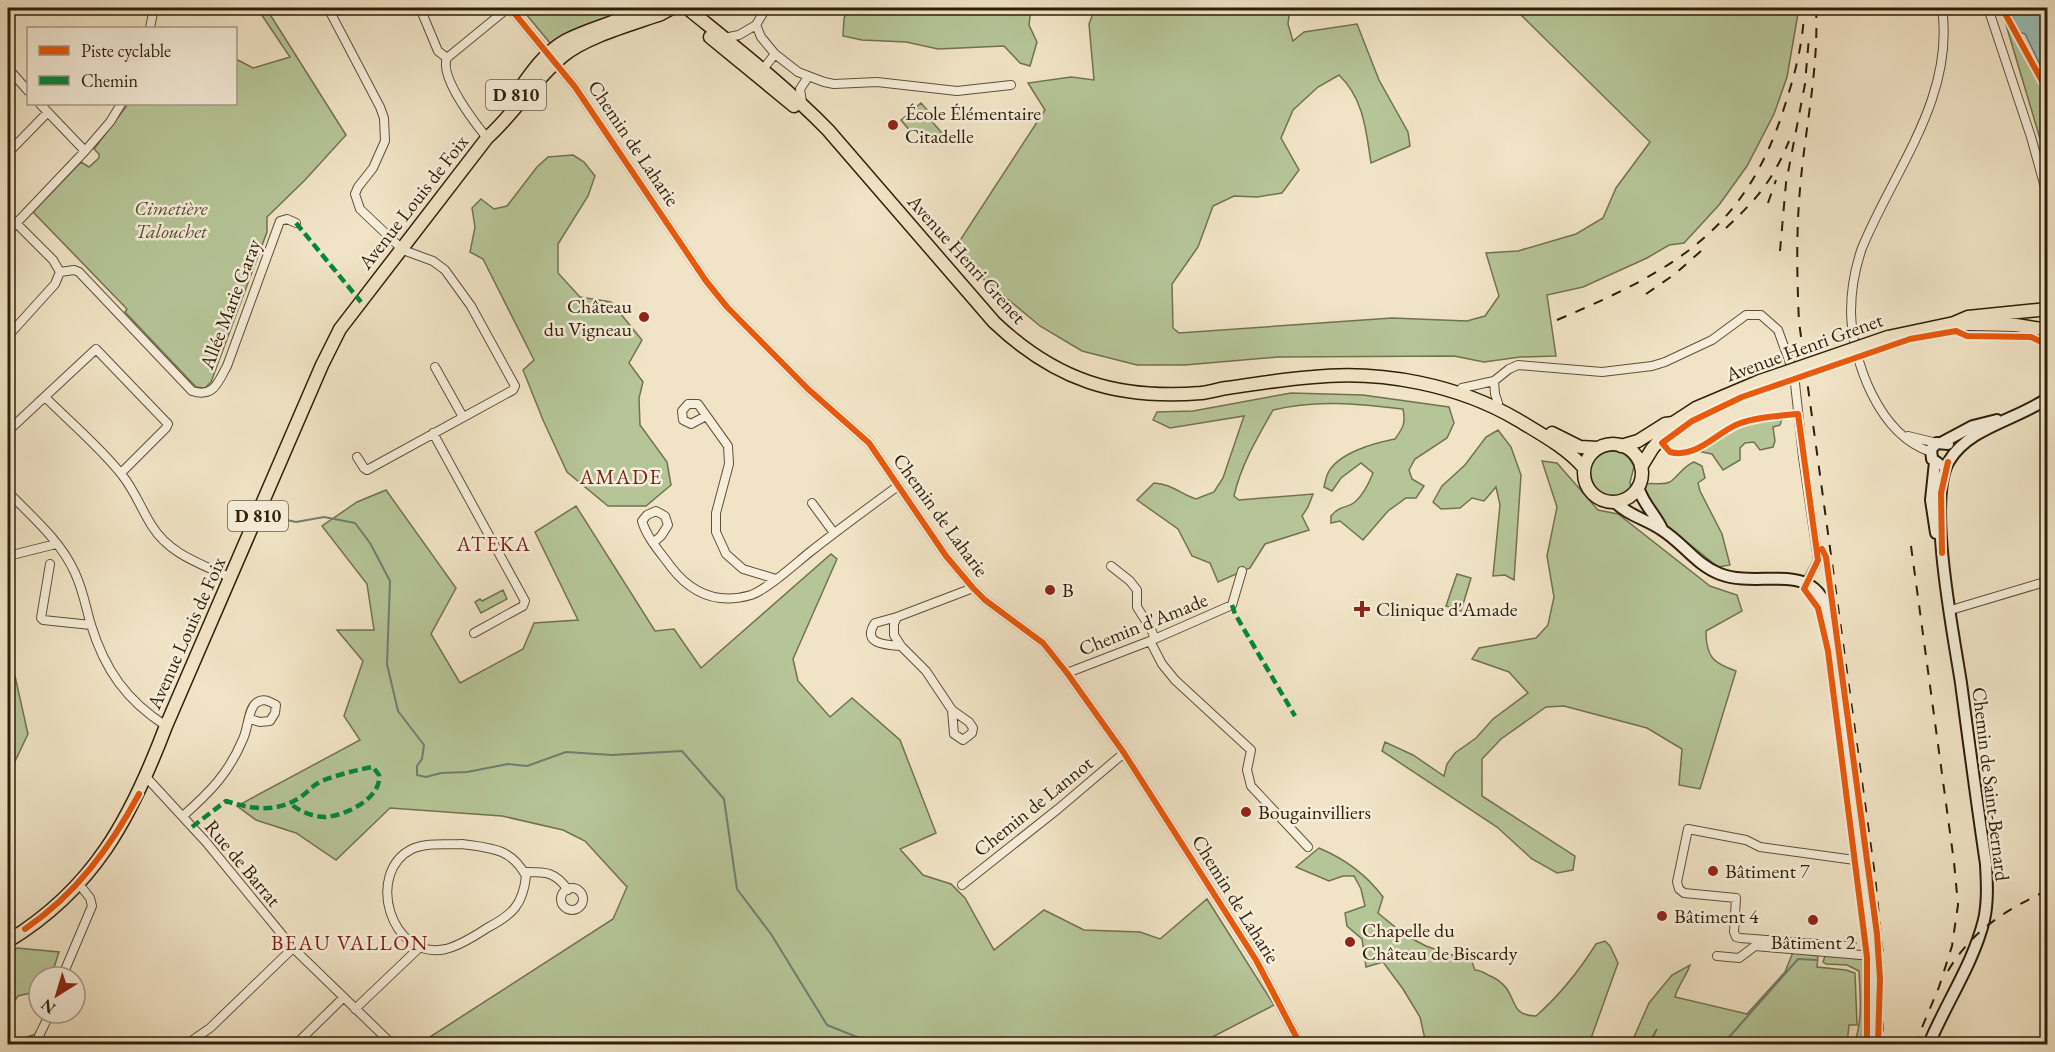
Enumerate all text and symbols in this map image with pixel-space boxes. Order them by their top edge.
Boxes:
legend [27,27,237,105]
text: Piste cyclable [81,39,171,62]
text: Chemin [81,69,138,92]
street label: Chemin de Laharie [582,75,686,211]
road number: D 810 [486,80,546,110]
place label: École Élémentaire Citadelle [905,100,1041,149]
marker: École Élémentaire Citadelle [886,118,900,132]
street label: Avenue Louis de Foix [352,129,474,275]
street label: Avenue Henri Grenet [901,188,1032,330]
park label: Cimetière Talouchet [134,195,208,244]
street label: Allée Marie Garay [193,235,267,374]
place label: Château du Vigneau [544,293,632,342]
street label: Avenue Henri Grenet [1721,306,1887,388]
marker: Château du Vigneau [637,310,651,324]
street label: Chemin de Laharie [887,448,995,582]
district label: AMADE [578,463,663,490]
road number: D 810 [228,501,288,531]
district label: ATEKA [456,530,531,557]
street label: Avenue Louis de Foix [140,553,231,714]
place label: B [1062,577,1074,603]
marker: B [1043,583,1057,597]
street label: Chemin d'Amade [1075,586,1211,662]
place label: Clinique d'Amade [1376,596,1518,622]
marker: Clinique d'Amade [1353,600,1371,618]
street label: Chemin de Saint-Bernard [1966,685,2016,883]
street label: Chemin de Lannot [968,749,1099,862]
place label: Bougainvilliers [1258,799,1371,825]
marker: Bougainvilliers [1239,805,1253,819]
street label: Rue de Barrat [199,814,287,912]
street label: Chemin de Laharie [1186,830,1286,968]
place label: Bâtiment 7 [1725,858,1810,884]
marker: Bâtiment 7 [1706,864,1720,878]
place label: Bâtiment 4 [1674,903,1759,929]
marker: Bâtiment 4 [1655,909,1669,923]
marker: Bâtiment 2 [1806,913,1820,927]
place label: Chapelle du Château de Biscardy [1362,917,1518,966]
district label: BEAU VALLON [271,929,429,956]
place label: Bâtiment 2 [1771,929,1856,955]
marker: Chapelle du Château de Biscardy [1343,935,1357,949]
north arrow [27,965,87,1025]
text: N [37,994,60,1019]

